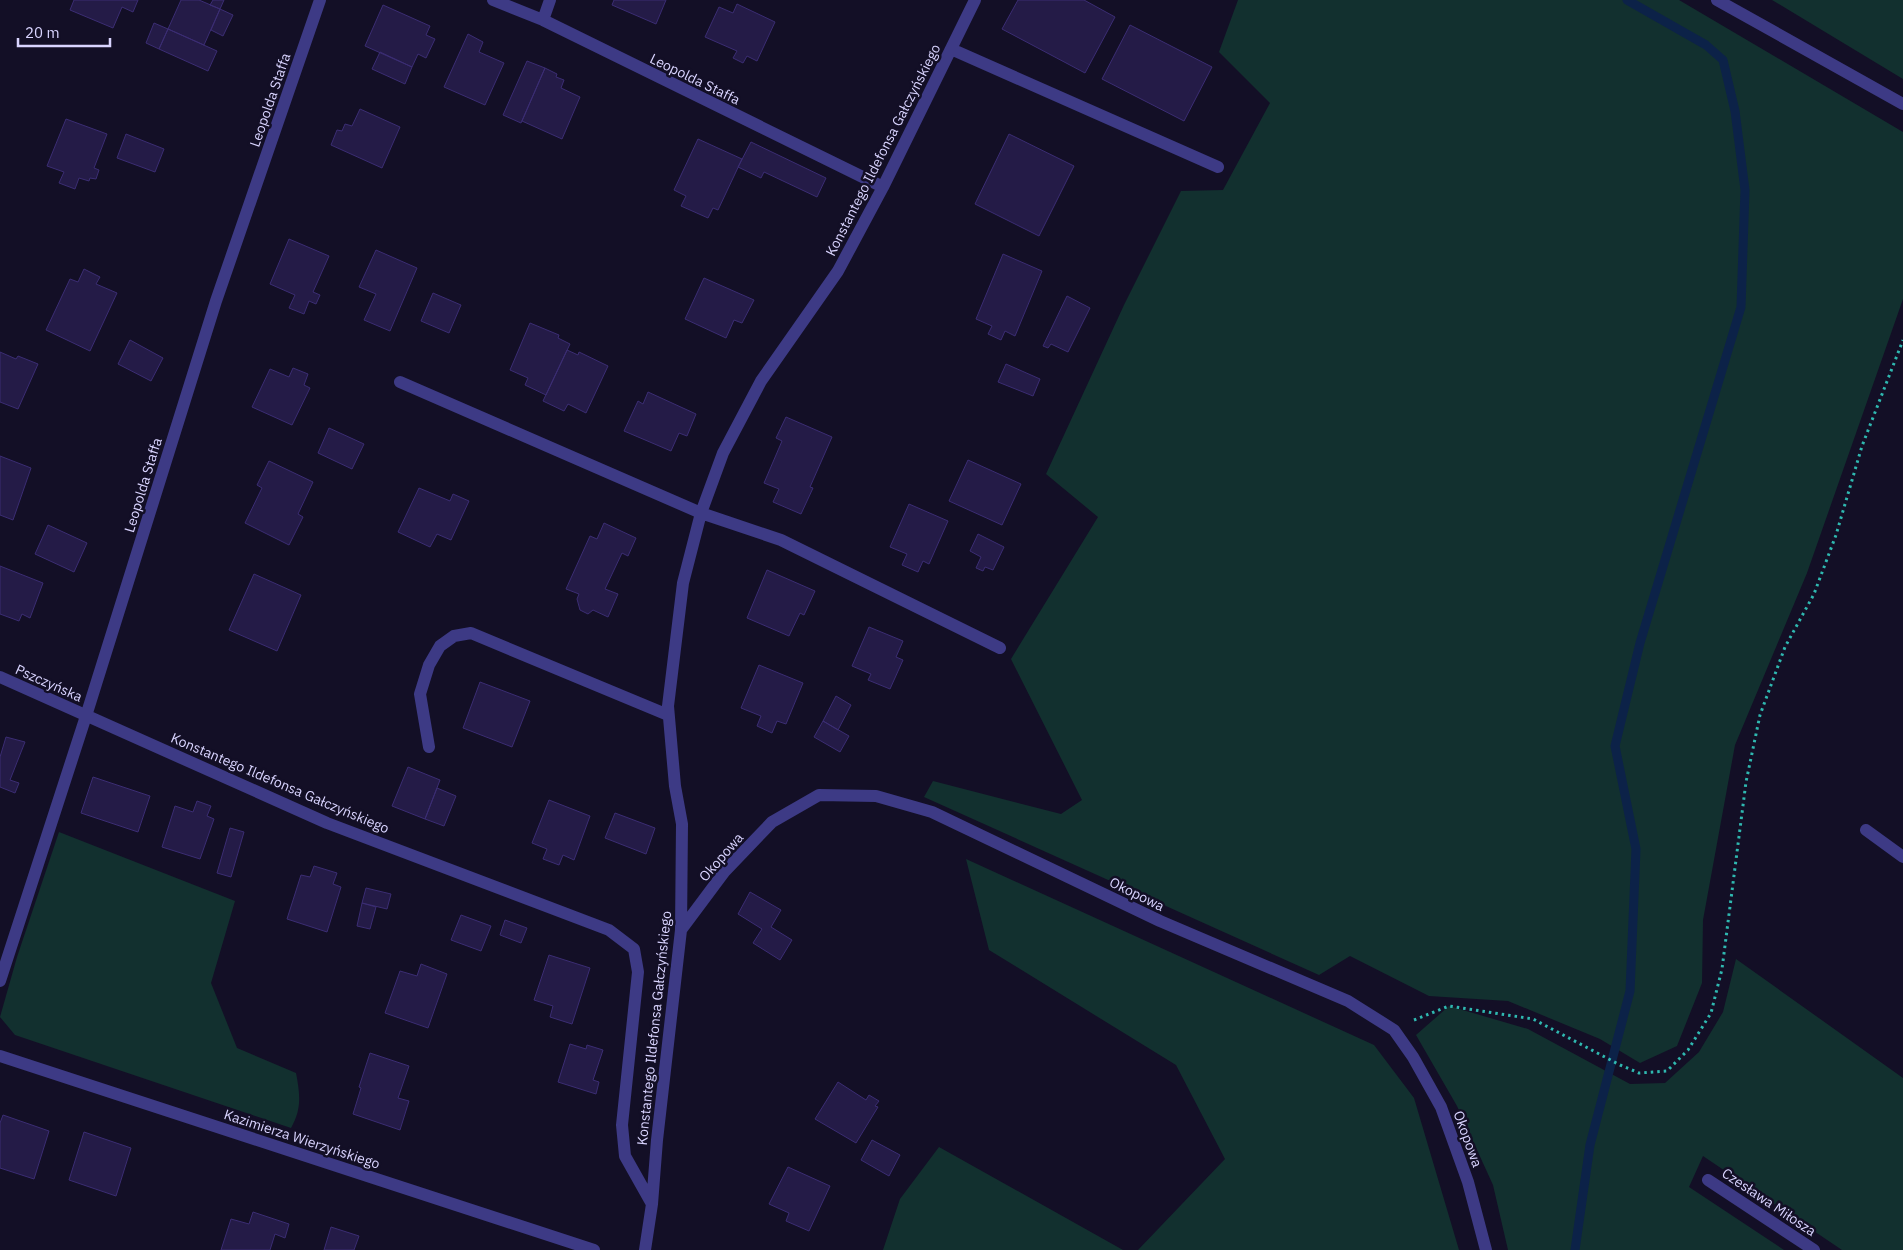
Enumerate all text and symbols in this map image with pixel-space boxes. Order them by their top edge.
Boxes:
scale bar [18,15,110,47]
text: 20 m [25,23,60,42]
street label: Konstantego Ildefonsa Gałczyńskiego [822,41,945,259]
street label: Leopolda Staffa [647,49,744,109]
street label: Leopolda Staffa [246,50,295,149]
street label: Leopolda Staffa [120,435,166,535]
street label: Pszczyńska [13,660,86,706]
street label: Konstantego Ildefonsa Gałczyńskiego [168,729,392,837]
street label: Okopowa [695,828,747,885]
street label: Okopowa [1107,873,1168,915]
street label: Konstantego Ildefonsa Gałczyńskiego [633,910,675,1146]
street label: Kazimierza Wierzyńskiego [222,1105,382,1173]
street label: Okopowa [1449,1108,1487,1170]
street label: Czesława Miłosza [1719,1164,1820,1240]

